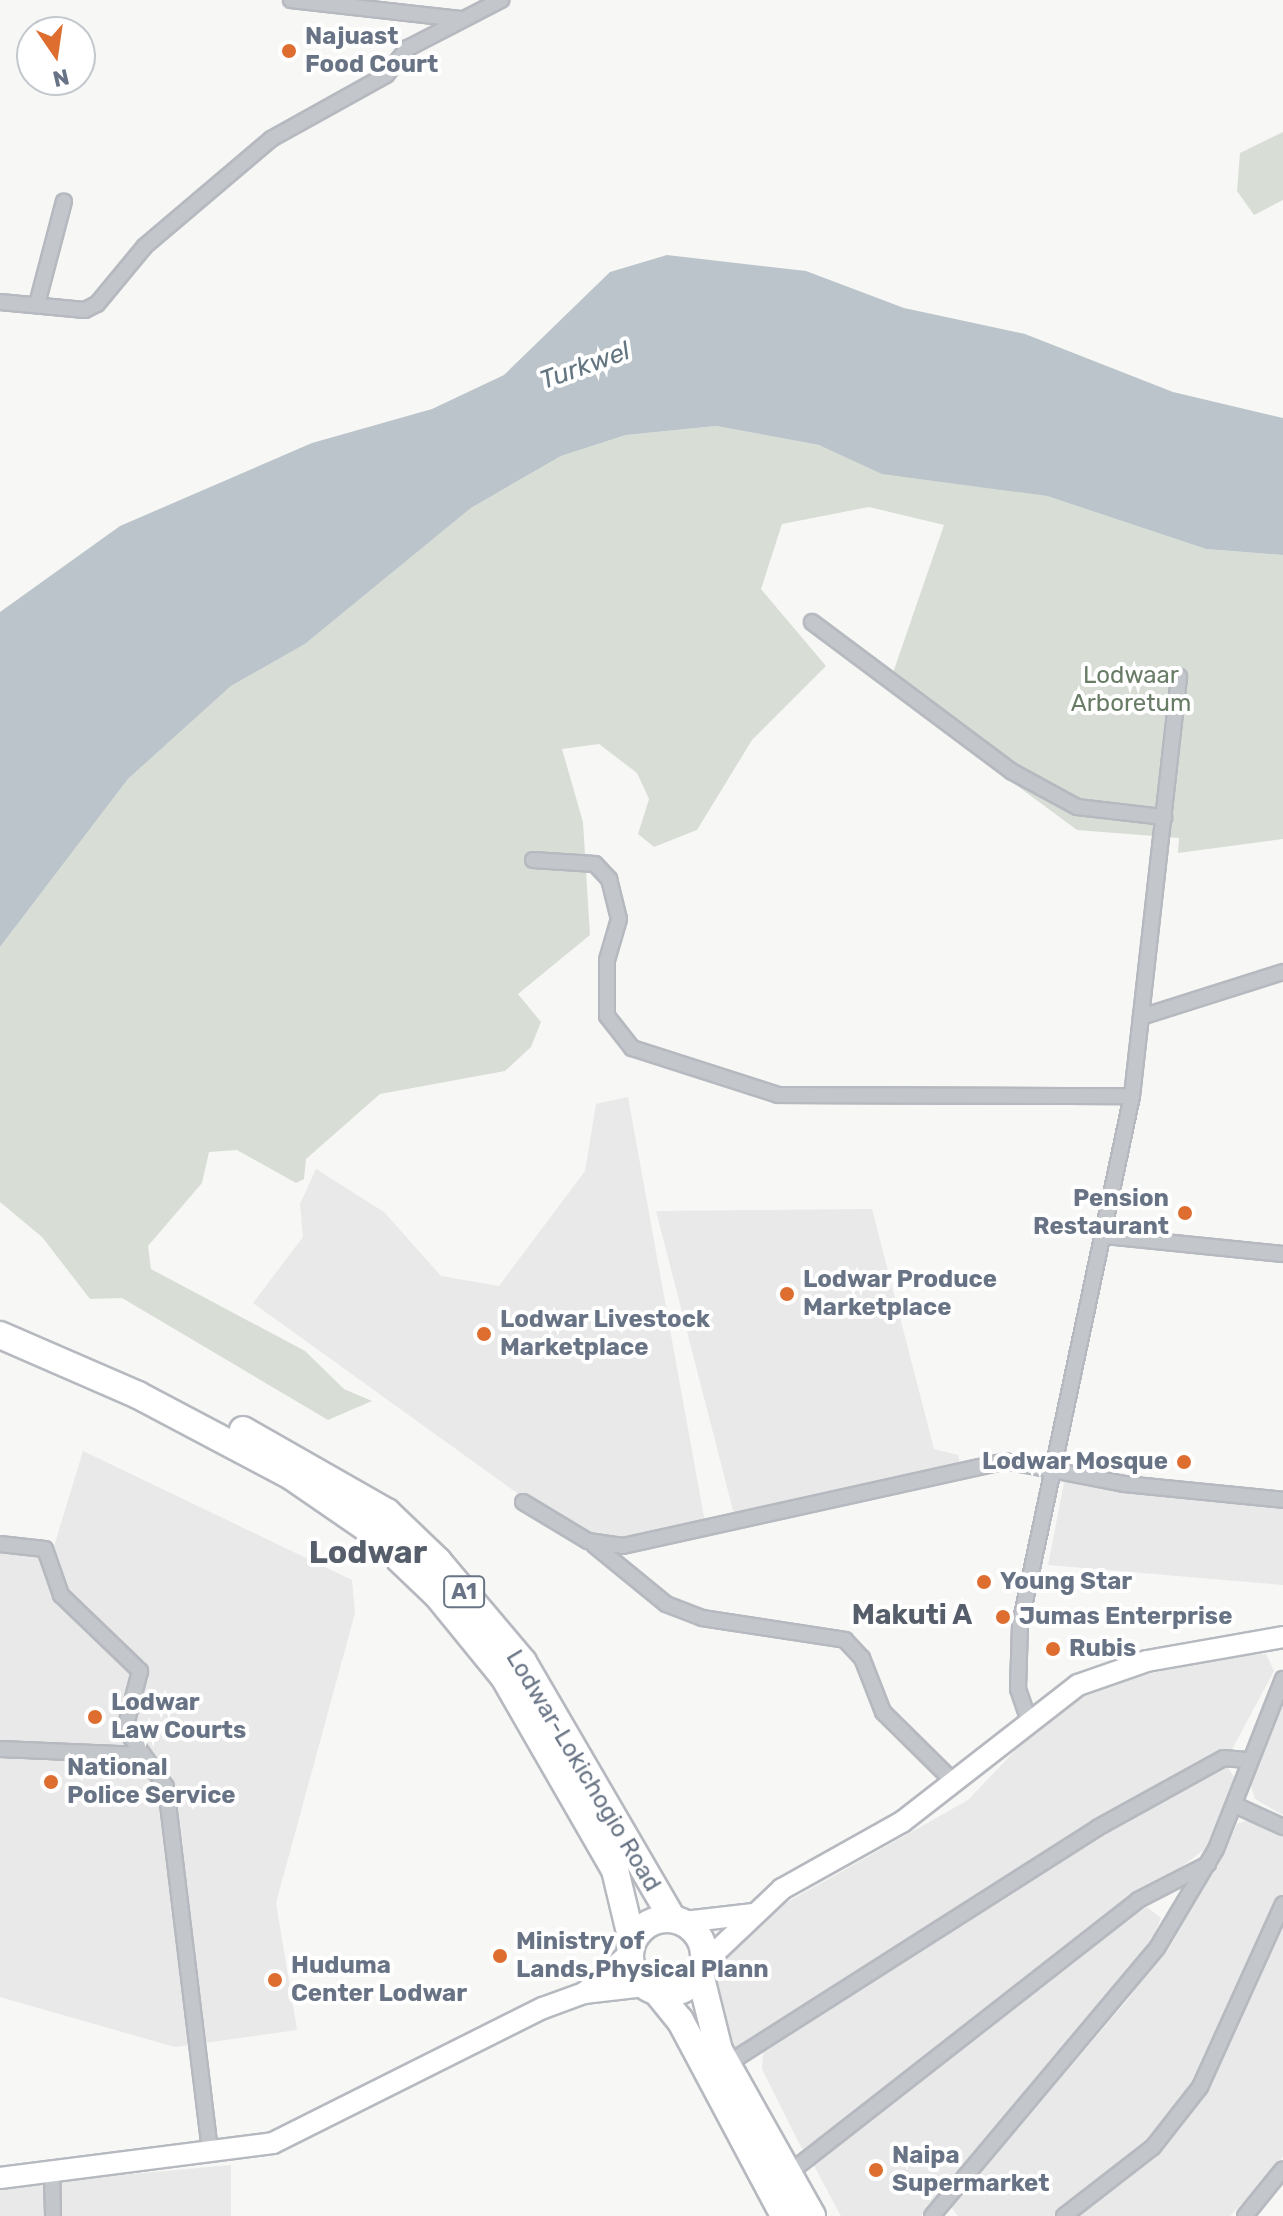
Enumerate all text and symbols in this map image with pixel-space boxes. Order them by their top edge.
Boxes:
north arrow [16,16,96,96]
place label: Najuast Food Court [305,23,438,79]
marker: Najuast Food Court [280,42,298,60]
text: N [50,63,72,93]
water label: Turkwel [536,335,634,397]
park label: Lodwaar Arboretum [1071,662,1191,718]
place label: Pension Restaurant [1033,1185,1169,1241]
marker: Pension Restaurant [1176,1204,1194,1222]
place label: Lodwar Produce Marketplace [803,1266,997,1322]
marker: Lodwar Produce Marketplace [778,1285,796,1303]
place label: Lodwar Livestock Marketplace [500,1306,710,1362]
marker: Lodwar Livestock Marketplace [475,1325,493,1343]
place label: Lodwar Mosque [982,1448,1168,1476]
marker: Lodwar Mosque [1175,1453,1193,1471]
district label: Lodwar [309,1533,427,1571]
place label: Young Star [1000,1568,1132,1596]
marker: Young Star [975,1573,993,1591]
road number: A1 [442,1574,486,1610]
district label: Makuti A [851,1598,973,1632]
place label: Jumas Enterprise [1019,1603,1232,1631]
marker: Jumas Enterprise [994,1608,1012,1626]
place label: Rubis [1069,1635,1136,1663]
marker: Rubis [1044,1640,1062,1658]
street label: Lodwar-Lokichogio Road [499,1645,667,1897]
place label: Lodwar Law Courts [111,1689,247,1745]
marker: Lodwar Law Courts [86,1708,104,1726]
place label: National Police Service [67,1754,236,1810]
marker: National Police Service [42,1773,60,1791]
place label: Ministry of Lands,Physical Plann [516,1928,769,1984]
marker: Ministry of Lands,Physical Plann [491,1947,509,1965]
place label: Huduma Center Lodwar [291,1952,468,2008]
marker: Huduma Center Lodwar [266,1971,284,1989]
place label: Naipa Supermarket [892,2142,1050,2198]
marker: Naipa Supermarket [867,2161,885,2179]

